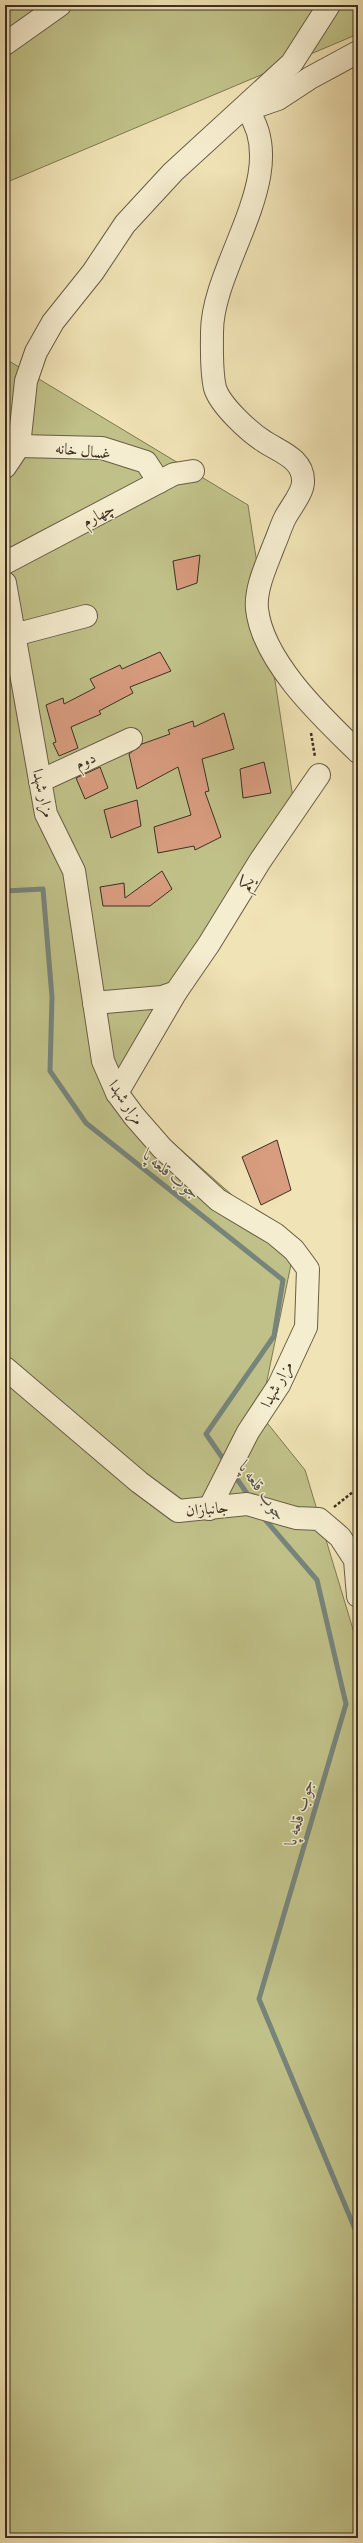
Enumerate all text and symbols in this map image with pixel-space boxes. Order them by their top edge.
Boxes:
street label: غسال خانه [54,437,112,464]
street label: چهارم [78,497,120,535]
street label: دوم [71,747,101,778]
street label: مزار شهدا [26,766,60,820]
street label: یکم [234,871,264,897]
street label: مزار شهدا [103,1076,149,1129]
water label: جوب قلعه پا [136,1143,205,1205]
street label: مزار شهدا [255,1357,298,1412]
water label: جوب قلعه پا [231,1456,292,1526]
street label: جانبازان [185,1496,229,1521]
water label: جوب قلعه پا [279,1776,321,1850]

